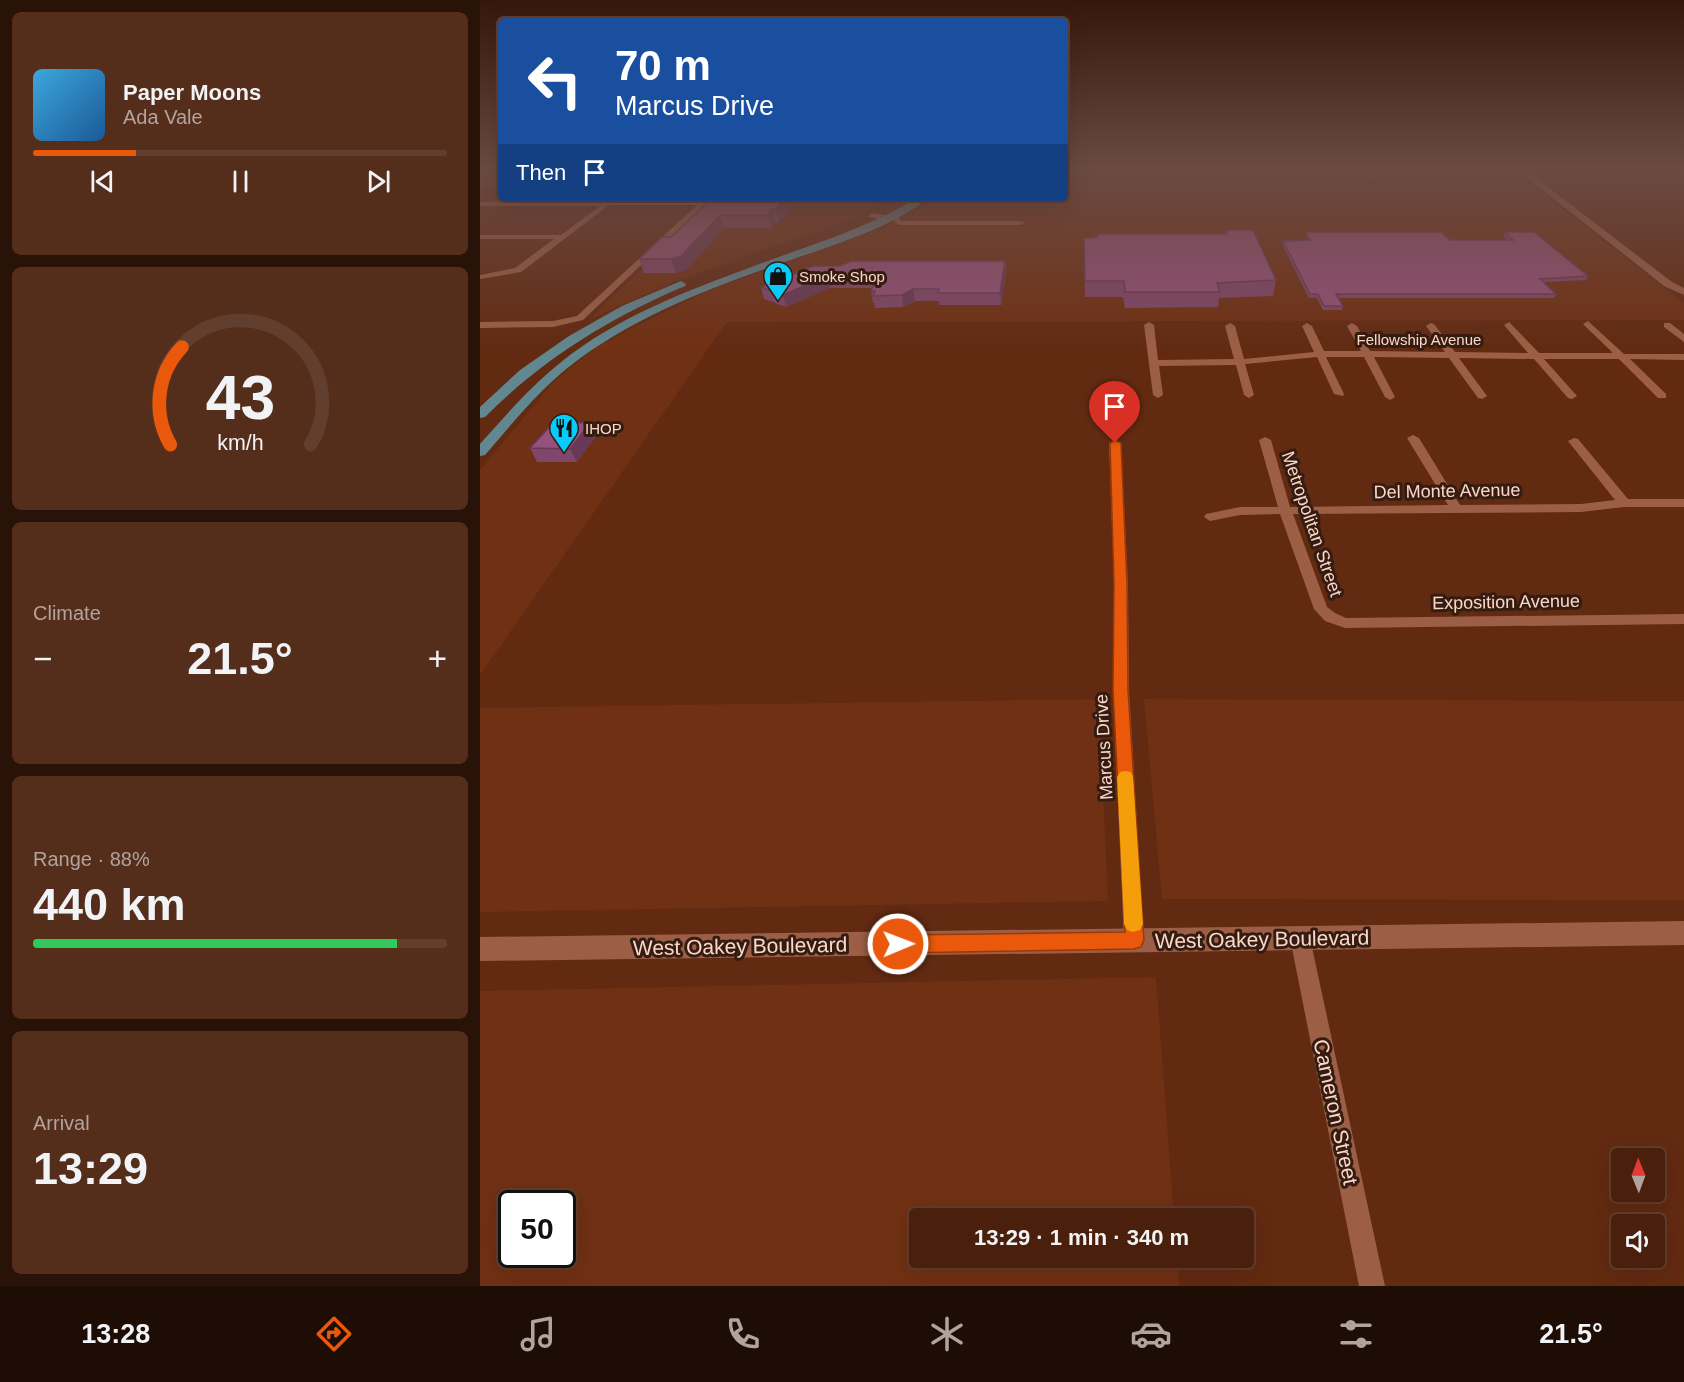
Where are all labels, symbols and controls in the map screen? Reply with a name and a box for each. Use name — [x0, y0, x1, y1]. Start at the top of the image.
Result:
icon: left — [516, 42, 594, 120]
text: 70 m — [615, 42, 711, 89]
text: Paper Moons — [123, 80, 261, 105]
text: Marcus Drive — [615, 91, 774, 121]
text: Ada Vale — [123, 106, 203, 128]
icon: arrive — [578, 156, 611, 189]
text: Then — [516, 160, 566, 185]
icon: previous — [86, 165, 119, 198]
icon: pause — [224, 165, 257, 198]
icon: next — [362, 165, 395, 198]
shop icon: Smoke Shop — [762, 260, 794, 302]
place label: Smoke Shop — [799, 268, 885, 285]
street label: Fellowship Avenue — [1357, 331, 1481, 348]
text: 43 — [205, 363, 275, 432]
pin — [1089, 381, 1140, 443]
icon: arrive — [1098, 390, 1131, 423]
restaurant icon: IHOP — [548, 412, 580, 454]
place label: IHOP — [585, 420, 622, 437]
text: km/h — [217, 432, 263, 456]
street label: Metropolitan Street — [1278, 449, 1346, 599]
street label: Del Monte Avenue — [1373, 480, 1521, 502]
street label: Exposition Avenue — [1432, 591, 1580, 613]
text: Climate — [33, 602, 101, 624]
text: 21.5° — [187, 633, 293, 684]
text: − — [33, 640, 52, 677]
text: + — [428, 640, 447, 677]
street label: Marcus Drive — [1091, 694, 1117, 800]
text: Range · 88% — [33, 848, 150, 870]
text: 440 km — [33, 879, 186, 930]
position arrow — [866, 912, 930, 976]
street label: West Oakey Boulevard — [1155, 926, 1369, 952]
street label: West Oakey Boulevard — [633, 933, 847, 959]
street label: Cameron Street — [1309, 1037, 1363, 1187]
text: Arrival — [33, 1112, 90, 1134]
text: 13:29 — [33, 1143, 148, 1194]
north arrow — [1611, 1148, 1665, 1202]
map controls — [1611, 1148, 1665, 1268]
speed limit sign: 50 — [498, 1190, 576, 1268]
button: sound — [1611, 1214, 1665, 1268]
text: 13:29 · 1 min · 340 m — [974, 1225, 1189, 1250]
icon: directions — [313, 1313, 355, 1355]
icon: music — [517, 1313, 559, 1355]
icon: phone — [722, 1313, 764, 1355]
icon: climate — [926, 1313, 968, 1355]
icon: car — [1130, 1313, 1172, 1355]
icon: filters — [1335, 1313, 1377, 1355]
text: 13:28 — [81, 1319, 150, 1349]
text: 21.5° — [1539, 1319, 1603, 1349]

